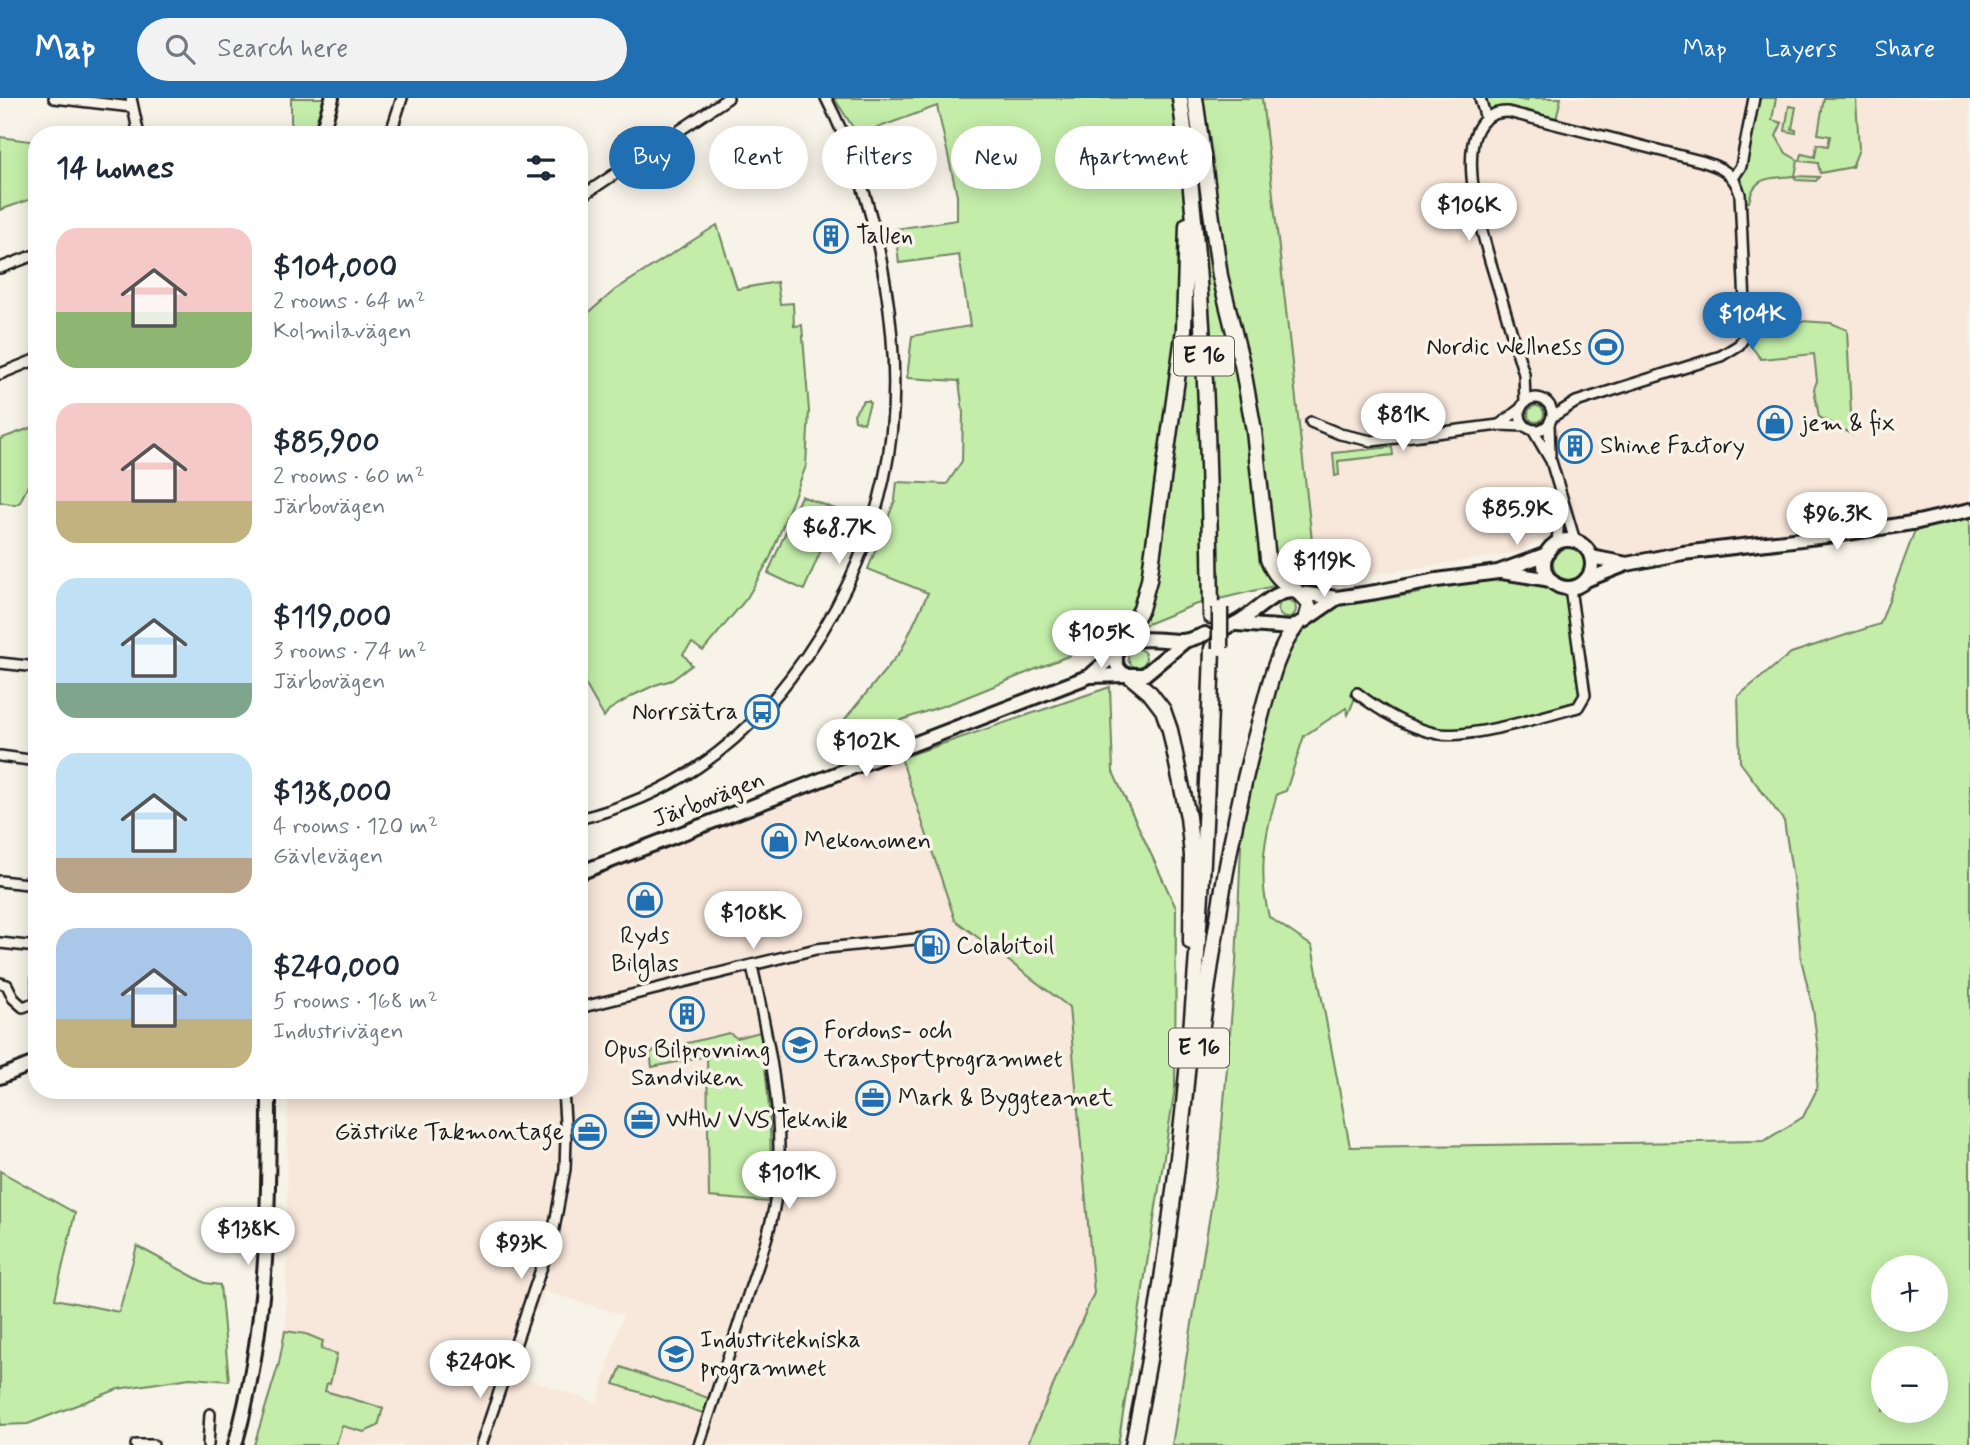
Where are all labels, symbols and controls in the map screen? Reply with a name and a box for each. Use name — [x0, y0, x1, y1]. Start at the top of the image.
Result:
search box — [137, 18, 627, 81]
text: Map — [35, 27, 95, 71]
icon: search — [161, 30, 199, 68]
text: Search here — [217, 32, 348, 66]
text: Map — [1683, 34, 1727, 65]
text: Layers — [1765, 34, 1837, 65]
text: Share — [1875, 34, 1935, 65]
chip: Buy — [609, 126, 695, 189]
chip: Rent — [709, 126, 808, 189]
chip: Filters — [822, 126, 937, 189]
chip: New — [951, 126, 1041, 189]
chip: Apartment — [1055, 126, 1212, 189]
text: 14 homes — [56, 149, 174, 188]
icon: filters — [522, 149, 560, 187]
pin: $106K — [1420, 184, 1518, 243]
text: $106K — [1437, 191, 1501, 221]
building icon: Tallen — [812, 217, 850, 255]
place label: Tallen — [856, 221, 913, 252]
text: $104,000 — [273, 248, 397, 287]
icon: home — [112, 256, 196, 340]
text: 2 rooms · 64 m² — [273, 287, 425, 317]
pin: $104K — [1703, 292, 1801, 352]
text: $104K — [1719, 300, 1785, 330]
text: Kolmilavägen — [273, 317, 412, 347]
sports icon: Nordic Wellness — [1587, 328, 1625, 366]
place label: Nordic Wellness — [1426, 332, 1582, 363]
road number: E 16 — [1174, 336, 1234, 376]
pin: $81K — [1362, 394, 1444, 453]
text: $81K — [1377, 401, 1429, 431]
shop icon: jem & fix — [1756, 404, 1794, 442]
place label: jem & fix — [1799, 408, 1895, 439]
text: $85,900 — [273, 423, 380, 462]
building icon: Shine Factory — [1556, 427, 1594, 465]
icon: home — [112, 431, 196, 515]
place label: Shine Factory — [1600, 431, 1745, 462]
text: 2 rooms · 60 m² — [273, 462, 425, 492]
pin: $85.9K — [1460, 488, 1574, 547]
text: Järbovägen — [273, 492, 386, 522]
pin: $96.3K — [1780, 492, 1894, 552]
text: $85.9K — [1481, 495, 1553, 525]
text: $96.3K — [1803, 500, 1871, 530]
pin: $68.7K — [782, 506, 896, 566]
text: $68.7K — [803, 514, 875, 544]
pin: $119K — [1275, 540, 1373, 599]
text: $119K — [1293, 547, 1355, 577]
text: $119,000 — [273, 598, 391, 637]
icon: home — [112, 606, 196, 690]
pin: $105K — [1052, 610, 1150, 670]
text: $105K — [1068, 618, 1134, 648]
text: 3 rooms · 74 m² — [273, 637, 427, 667]
text: Järbovägen — [273, 667, 386, 697]
bus stop icon: Norrsätra — [743, 693, 781, 731]
place label: Norrsätra — [632, 697, 738, 728]
pin: $102K — [817, 720, 915, 779]
text: $102K — [833, 727, 899, 757]
street label: Järbovägen — [649, 764, 769, 836]
text: $138,000 — [273, 773, 391, 812]
icon: home — [112, 781, 196, 865]
text: 4 rooms · 120 m² — [273, 812, 438, 842]
shop icon: Mekonomen — [760, 822, 798, 860]
place label: Mekonomen — [804, 826, 931, 857]
text: Gävlevägen — [273, 842, 383, 872]
shop icon: Ryds Bilglas — [626, 881, 664, 919]
pin: $108K — [704, 892, 802, 951]
text: $108K — [720, 899, 786, 929]
place label: Ryds Bilglas — [611, 921, 679, 982]
fuel station icon: Colabitoil — [913, 927, 951, 965]
place label: Colabitoil — [956, 931, 1055, 962]
text: $240,000 — [273, 948, 400, 987]
icon: home — [112, 956, 196, 1040]
text: 5 rooms · 168 m² — [273, 987, 438, 1017]
building icon: Opus Bilprovning Sandviken — [668, 995, 706, 1033]
place label: Fordons- och transportprogrammet — [823, 1016, 1063, 1075]
text: Industrivägen — [273, 1017, 404, 1047]
school or university icon: Fordons- och transportprogrammet — [781, 1026, 819, 1064]
road number: E 16 — [1169, 1029, 1229, 1068]
place label: Opus Bilprovning Sandviken — [604, 1035, 770, 1094]
office icon: Mark & Byggteamet — [854, 1079, 892, 1117]
place label: Mark & Byggteamet — [898, 1083, 1113, 1116]
office icon: WHW VVS Teknik — [623, 1101, 661, 1139]
place label: WHW VVS Teknik — [666, 1105, 848, 1136]
office icon: Gästrike Takmontage — [570, 1113, 608, 1151]
place label: Gästrike Takmontage — [334, 1117, 564, 1151]
pin: $101K — [740, 1152, 838, 1211]
text: $101K — [758, 1159, 820, 1189]
pin: $138K — [199, 1208, 297, 1267]
text: $138K — [217, 1215, 279, 1245]
pin: $93K — [480, 1222, 562, 1281]
text: $93K — [496, 1229, 546, 1259]
map controls — [1871, 1255, 1948, 1423]
button: + — [1871, 1255, 1948, 1332]
place label: Industritekniska programmet — [700, 1325, 861, 1384]
school or university icon: Industritekniska programmet — [657, 1335, 695, 1373]
pin: $240K — [431, 1340, 529, 1400]
button: − — [1871, 1346, 1948, 1423]
text: $240K — [446, 1348, 514, 1378]

